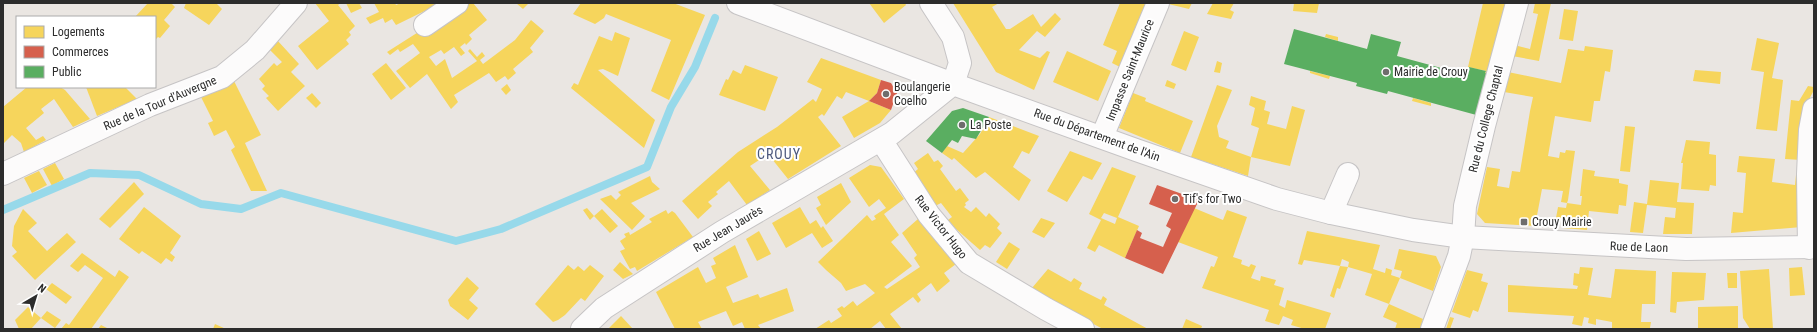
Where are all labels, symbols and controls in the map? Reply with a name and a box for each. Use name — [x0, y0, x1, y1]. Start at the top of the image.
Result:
legend — [16, 16, 156, 88]
street label: Impasse Saint-Maurice — [1103, 17, 1157, 123]
text: Logements — [52, 25, 105, 39]
text: Commerces — [52, 45, 109, 59]
street label: Rue du College Chaptal — [1466, 64, 1506, 174]
text: Public — [52, 65, 82, 79]
place label: Mairie de Crouy — [1394, 65, 1468, 79]
marker: Mairie de Crouy — [1381, 67, 1391, 77]
street label: Rue de la Tour d'Auvergne — [101, 73, 219, 133]
place label: Boulangerie Coelho — [894, 80, 951, 108]
marker: Boulangerie Coelho — [881, 89, 891, 99]
street label: Rue du Département de l'Ain — [1032, 106, 1162, 164]
place label: La Poste — [970, 118, 1012, 132]
marker: La Poste — [957, 120, 967, 130]
district label: CROUY — [757, 146, 801, 162]
street label: Rue Victor Hugo — [912, 192, 970, 262]
place label: Tif's for Two — [1183, 192, 1241, 206]
marker: Tif's for Two — [1170, 194, 1180, 204]
street label: Rue Jean Jaurès — [691, 203, 765, 255]
place label: Crouy Mairie — [1532, 215, 1592, 229]
marker: Crouy Mairie — [1519, 217, 1529, 227]
street label: Rue de Laon — [1610, 239, 1668, 255]
north arrow — [16, 276, 56, 316]
text: N — [35, 281, 49, 296]

